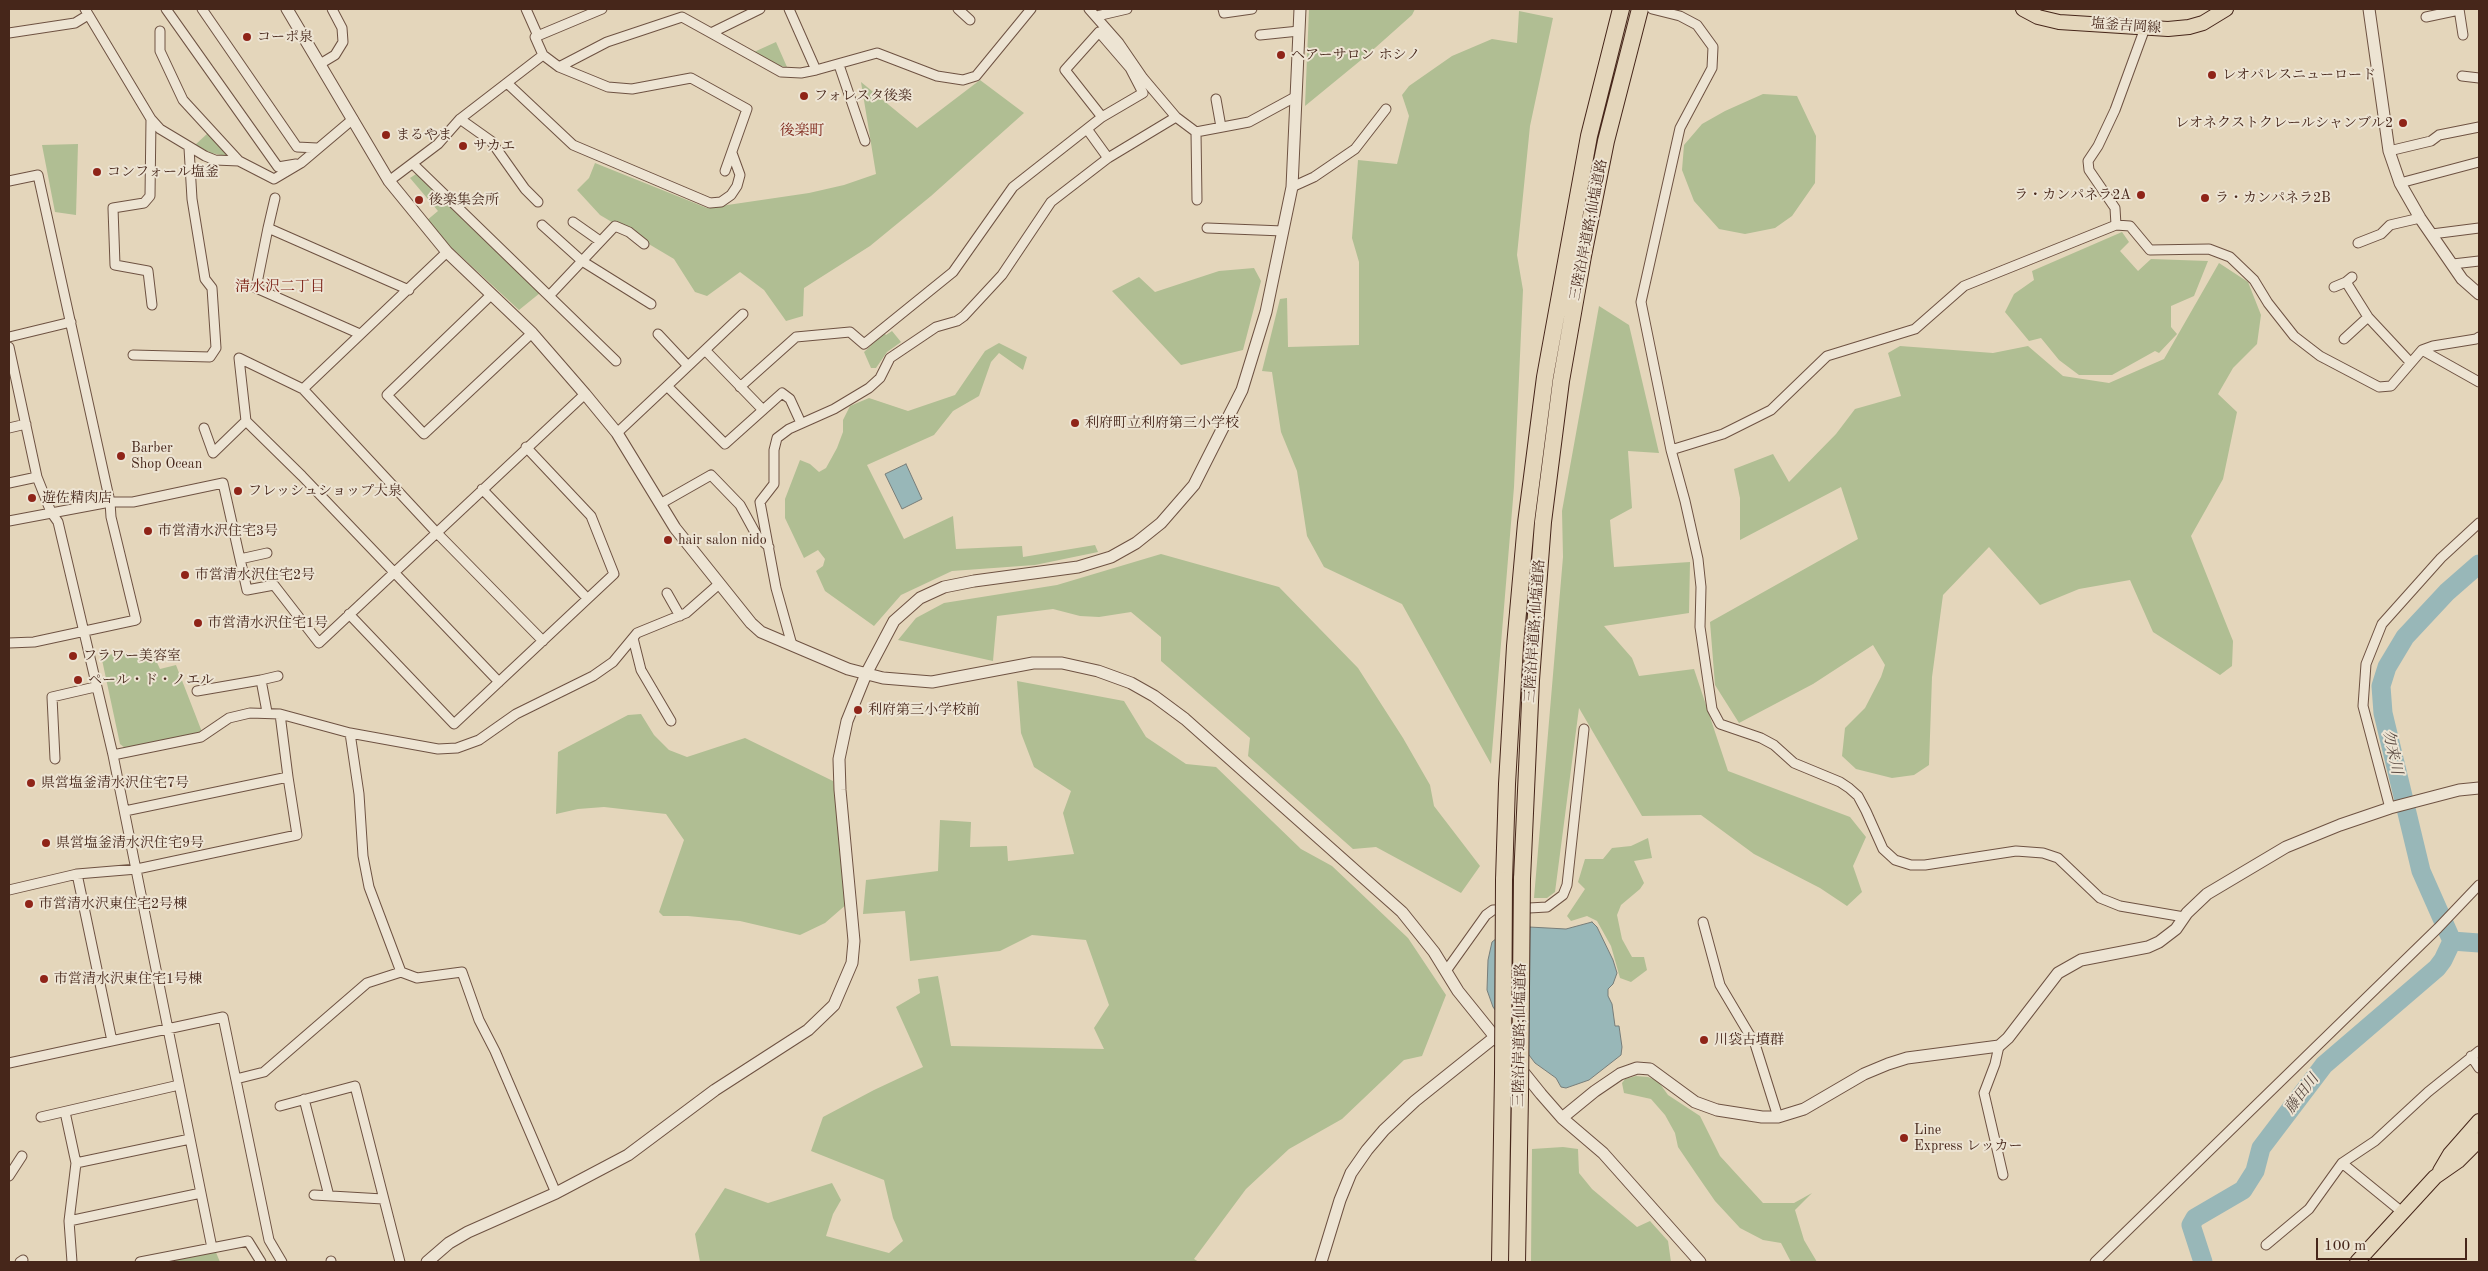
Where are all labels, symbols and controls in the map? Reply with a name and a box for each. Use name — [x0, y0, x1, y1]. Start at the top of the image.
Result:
street label: 塩釜吉岡線 — [2090, 15, 2162, 37]
place label: コーポ泉 — [257, 29, 313, 45]
marker: コーポ泉 — [241, 31, 253, 43]
place label: ヘアーサロン ホシノ — [1291, 47, 1420, 63]
marker: ヘアーサロン ホシノ — [1275, 49, 1287, 61]
place label: レオパレスニューロード — [2222, 67, 2376, 83]
marker: レオパレスニューロード — [2206, 69, 2218, 81]
place label: フォレスタ後楽 — [814, 88, 912, 104]
marker: フォレスタ後楽 — [798, 90, 810, 102]
place label: レオネクストクレールシャンブル2 — [2175, 115, 2393, 131]
marker: レオネクストクレールシャンブル2 — [2397, 117, 2409, 129]
district label: 後楽町 — [780, 122, 824, 140]
place label: まるやま — [396, 127, 452, 143]
marker: まるやま — [380, 129, 392, 141]
place label: サカエ — [473, 138, 515, 154]
marker: サカエ — [457, 140, 469, 152]
street label: 三陸沿岸道路;仙塩道路 — [1567, 158, 1611, 302]
place label: コンフォール塩釜 — [107, 164, 219, 180]
marker: コンフォール塩釜 — [91, 166, 103, 178]
place label: ラ・カンパネラ2A — [2014, 187, 2131, 203]
marker: ラ・カンパネラ2A — [2135, 189, 2147, 201]
place label: ラ・カンパネラ2B — [2215, 190, 2331, 206]
place label: 後楽集会所 — [429, 192, 499, 208]
marker: ラ・カンパネラ2B — [2199, 192, 2211, 204]
marker: 後楽集会所 — [413, 194, 425, 206]
district label: 清水沢二丁目 — [235, 278, 325, 296]
place label: 利府町立利府第三小学校 — [1085, 415, 1239, 431]
marker: 利府町立利府第三小学校 — [1069, 417, 1081, 429]
place label: Barber Shop Ocean — [131, 440, 202, 472]
marker: Barber Shop Ocean — [115, 450, 127, 462]
place label: フレッシュショップ大泉 — [248, 483, 402, 499]
marker: フレッシュショップ大泉 — [232, 485, 244, 497]
place label: 遊佐精肉店 — [42, 490, 112, 506]
marker: 遊佐精肉店 — [26, 492, 38, 504]
place label: 市営清水沢住宅3号 — [158, 523, 278, 539]
marker: 市営清水沢住宅3号 — [142, 525, 154, 537]
place label: hair salon nido — [678, 532, 767, 548]
marker: hair salon nido — [662, 534, 674, 546]
street label: 三陸沿岸道路;仙塩道路 — [1522, 559, 1548, 703]
place label: 市営清水沢住宅2号 — [195, 567, 315, 583]
marker: 市営清水沢住宅2号 — [179, 569, 191, 581]
place label: 市営清水沢住宅1号 — [208, 615, 328, 631]
marker: 市営清水沢住宅1号 — [192, 617, 204, 629]
place label: フラワー美容室 — [83, 648, 181, 664]
marker: フラワー美容室 — [67, 650, 79, 662]
place label: ペール・ド・ノエル — [88, 672, 214, 688]
marker: ペール・ド・ノエル — [72, 674, 84, 686]
place label: 利府第三小学校前 — [868, 702, 980, 718]
marker: 利府第三小学校前 — [852, 704, 864, 716]
water label: 勿来川 — [2379, 728, 2405, 776]
place label: 県営塩釜清水沢住宅7号 — [41, 775, 189, 791]
marker: 県営塩釜清水沢住宅7号 — [25, 777, 37, 789]
place label: 県営塩釜清水沢住宅9号 — [56, 835, 204, 851]
marker: 県営塩釜清水沢住宅9号 — [40, 837, 52, 849]
place label: 市営清水沢東住宅2号棟 — [39, 896, 187, 912]
marker: 市営清水沢東住宅2号棟 — [23, 898, 35, 910]
street label: 三陸沿岸道路;仙塩道路 — [1510, 963, 1530, 1107]
place label: 市営清水沢東住宅1号棟 — [54, 971, 202, 987]
marker: 市営清水沢東住宅1号棟 — [38, 973, 50, 985]
place label: 川袋古墳群 — [1714, 1032, 1784, 1048]
marker: 川袋古墳群 — [1698, 1034, 1710, 1046]
water label: 藤田川 — [2281, 1071, 2323, 1117]
place label: Line Express レッカー — [1914, 1122, 2022, 1154]
marker: Line Express レッカー — [1898, 1132, 1910, 1144]
scale bar — [2318, 1228, 2469, 1260]
text: 100 m — [2324, 1239, 2366, 1254]

